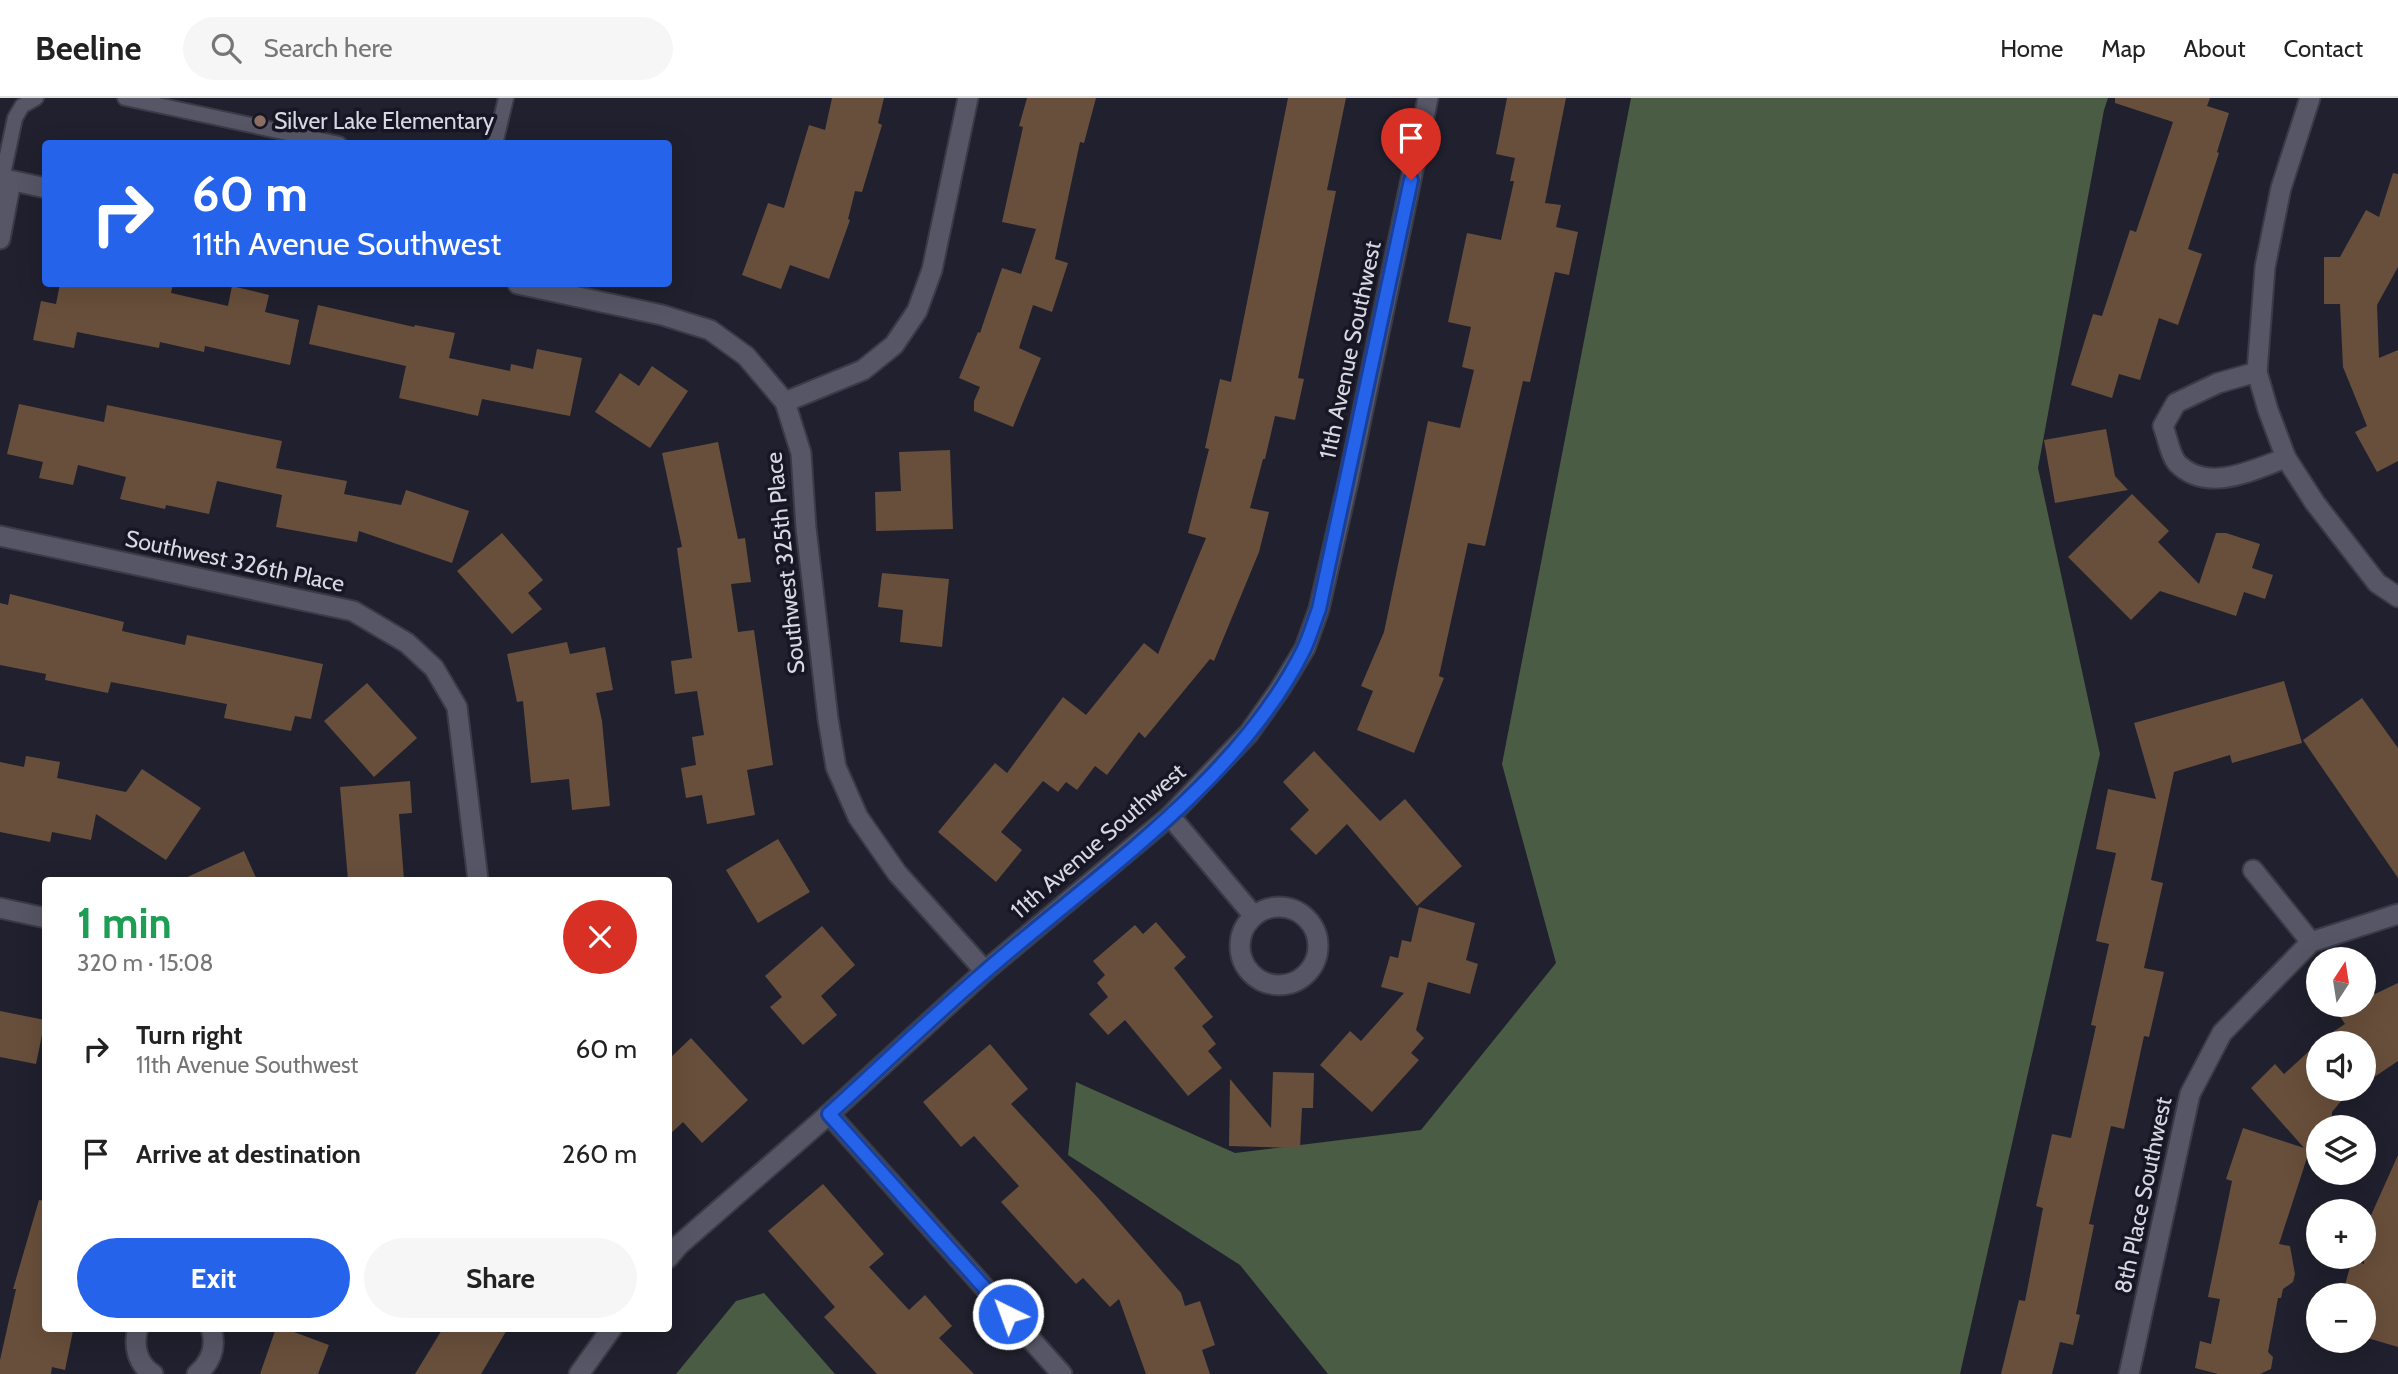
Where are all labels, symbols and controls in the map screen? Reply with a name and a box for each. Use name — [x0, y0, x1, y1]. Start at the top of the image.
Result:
search box — [183, 17, 673, 80]
text: Beeline — [35, 28, 141, 68]
icon: search — [207, 29, 245, 67]
text: Search here — [263, 32, 393, 64]
text: Home — [2000, 34, 2063, 63]
text: Map — [2101, 34, 2146, 63]
text: About — [2184, 34, 2246, 63]
text: Contact — [2284, 34, 2363, 63]
place label: Silver Lake Elementary — [274, 107, 495, 135]
pin — [1381, 108, 1441, 180]
marker: Silver Lake Elementary — [252, 113, 268, 129]
icon: arrive — [1392, 119, 1430, 157]
text: 60 m — [192, 164, 308, 223]
icon: right — [77, 168, 168, 259]
text: 11th Avenue Southwest — [192, 224, 501, 263]
street label: 11th Avenue Southwest — [1313, 238, 1387, 462]
street label: Southwest 325th Place — [759, 451, 811, 675]
street label: Southwest 326th Place — [123, 524, 347, 598]
street label: 11th Avenue Southwest — [1005, 757, 1191, 924]
text: 1 min — [77, 897, 172, 949]
button: close — [563, 900, 637, 974]
north arrow — [2306, 947, 2376, 1017]
map controls — [2306, 947, 2376, 1353]
text: 320 m · 15:08 — [77, 949, 213, 977]
text: Turn right — [136, 1019, 242, 1051]
icon: right — [77, 1030, 115, 1068]
button: sound — [2306, 1031, 2376, 1101]
text: 60 m — [575, 1033, 637, 1065]
text: 11th Avenue Southwest — [136, 1051, 358, 1079]
street label: 8th Place Southwest — [2109, 1094, 2178, 1296]
button: layers — [2306, 1115, 2376, 1185]
icon: arrive — [77, 1135, 115, 1173]
text: Arrive at destination — [136, 1138, 361, 1170]
text: 260 m — [562, 1138, 637, 1170]
button: + — [2306, 1199, 2376, 1269]
button: Exit — [77, 1238, 350, 1318]
button: Share — [364, 1238, 637, 1318]
position arrow — [971, 1277, 1045, 1351]
button: − — [2306, 1283, 2376, 1353]

